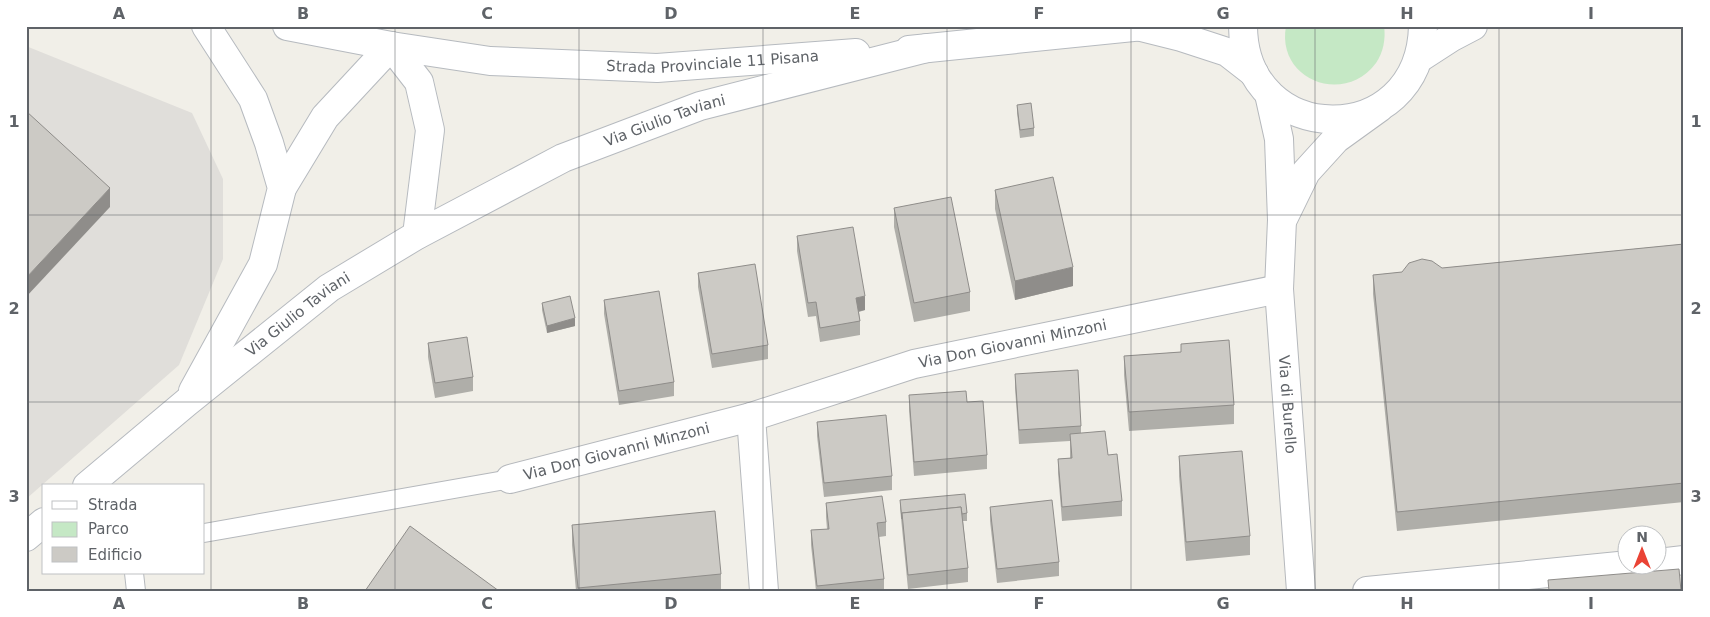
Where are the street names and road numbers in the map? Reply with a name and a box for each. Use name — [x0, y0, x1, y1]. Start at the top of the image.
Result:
street label: Strada Provinciale 11 Pisana — [606, 47, 820, 77]
street label: Via Giulio Taviani — [602, 91, 727, 151]
street label: Via Giulio Taviani — [242, 268, 353, 360]
street label: Via Don Giovanni Minzoni — [917, 316, 1108, 372]
street label: Via di Burello — [1275, 354, 1300, 454]
street label: Via Don Giovanni Minzoni — [522, 419, 712, 484]

